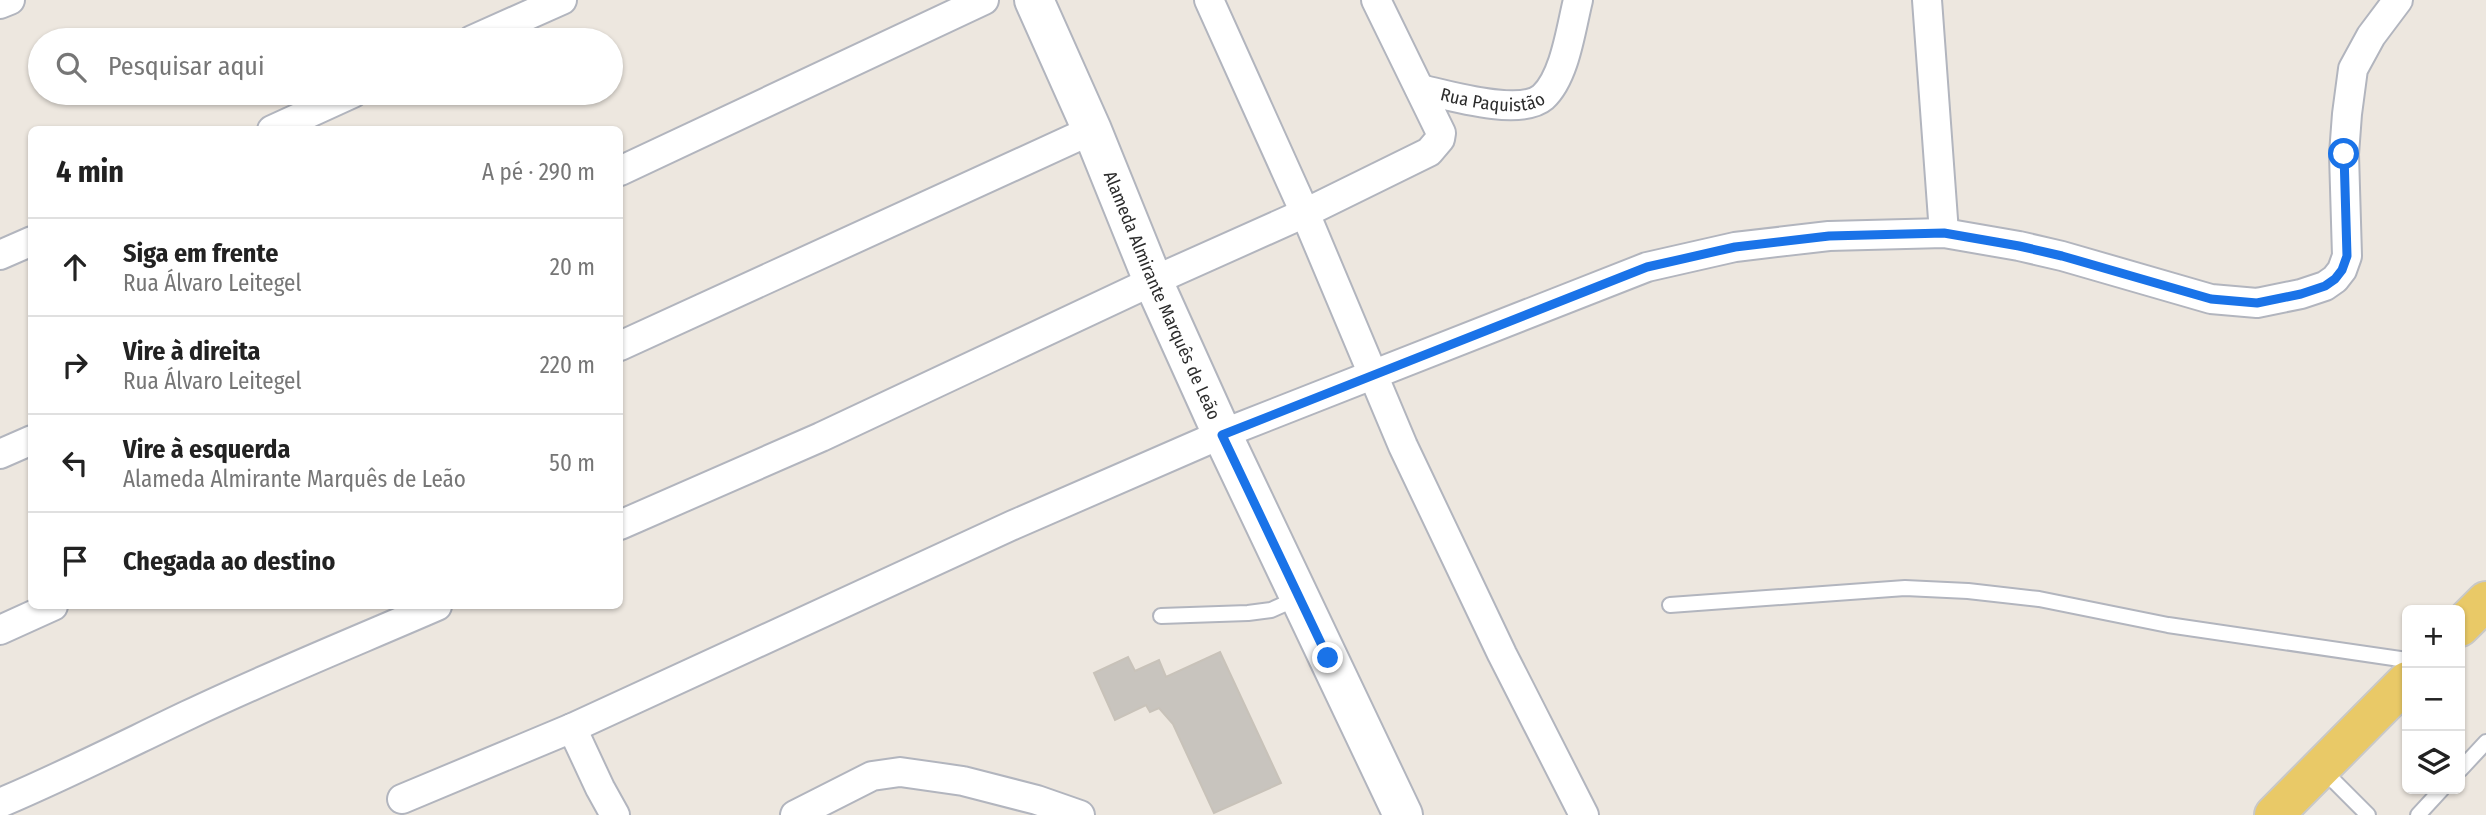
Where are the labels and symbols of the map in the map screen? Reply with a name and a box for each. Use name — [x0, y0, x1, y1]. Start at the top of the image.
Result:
street label: Rua Paquistão — [1438, 83, 1549, 116]
route start — [2328, 138, 2359, 169]
street label: Alameda Almirante Marquês de Leão — [1099, 168, 1225, 423]
route end — [1312, 642, 1343, 673]

